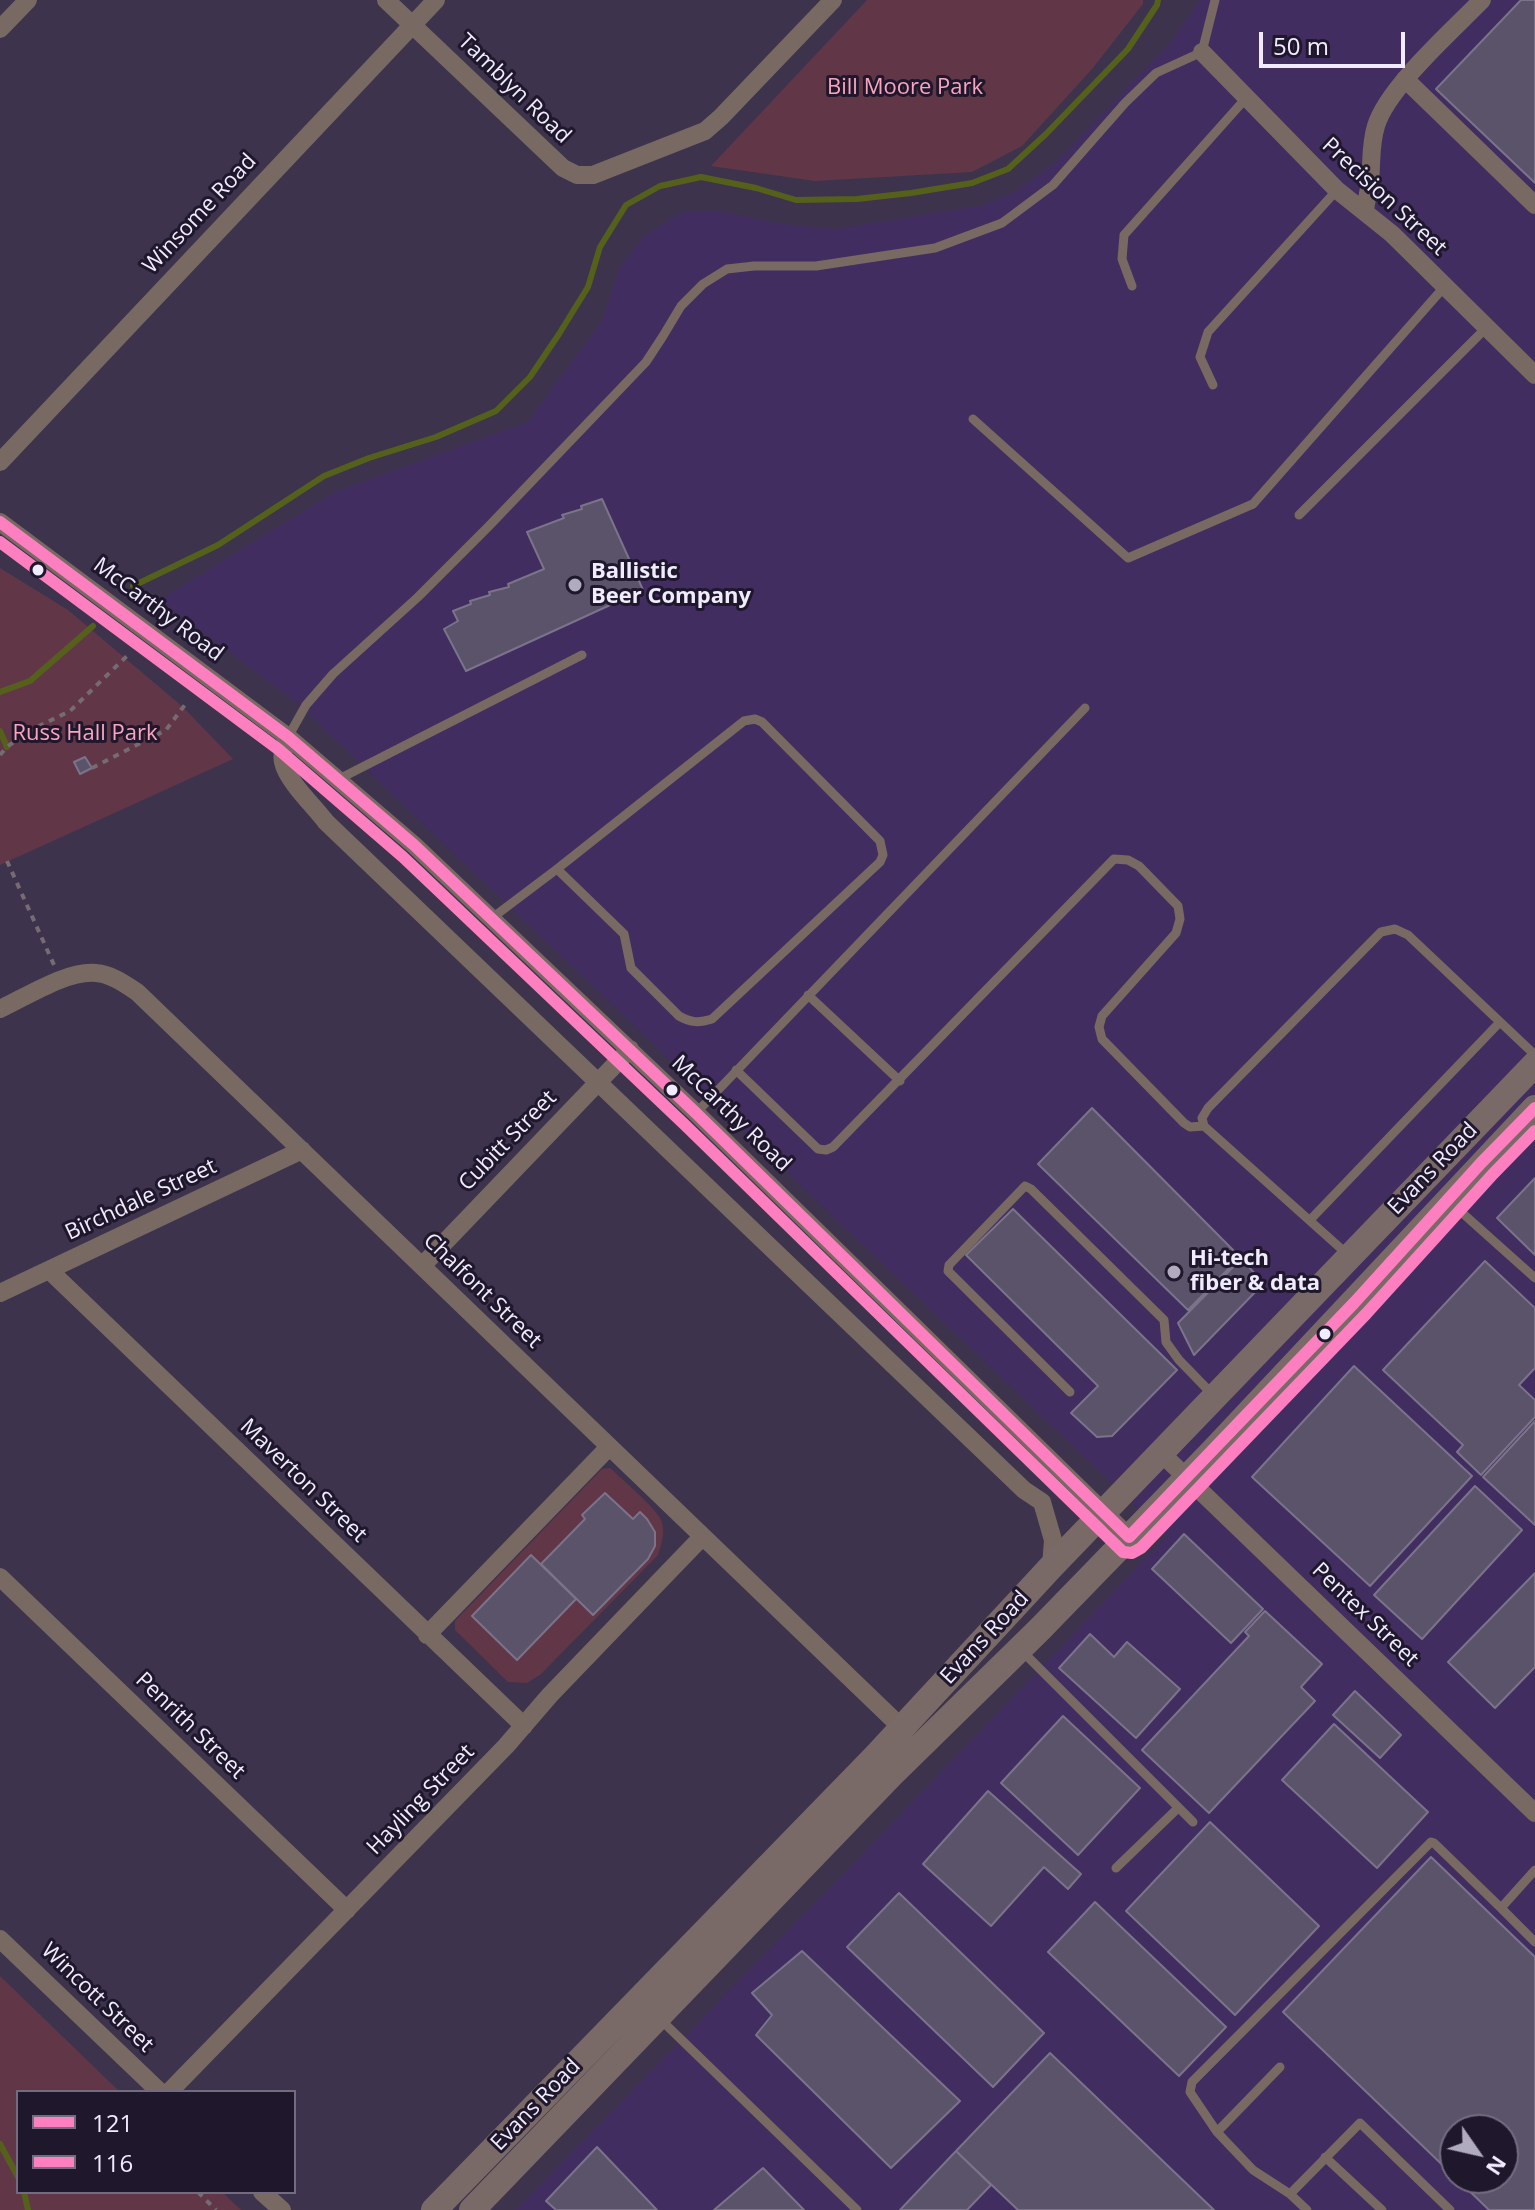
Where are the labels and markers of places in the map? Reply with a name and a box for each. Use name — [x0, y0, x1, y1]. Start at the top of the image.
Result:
place label: Ballistic Beer Company — [591, 559, 751, 610]
unlabelled marker — [30, 562, 46, 578]
marker: Ballistic Beer Company — [566, 576, 584, 594]
unlabelled marker — [664, 1082, 680, 1098]
place label: Hi-tech fiber & data — [1190, 1246, 1320, 1298]
marker: Hi-tech fiber & data — [1165, 1263, 1183, 1281]
unlabelled marker — [1317, 1326, 1333, 1342]

